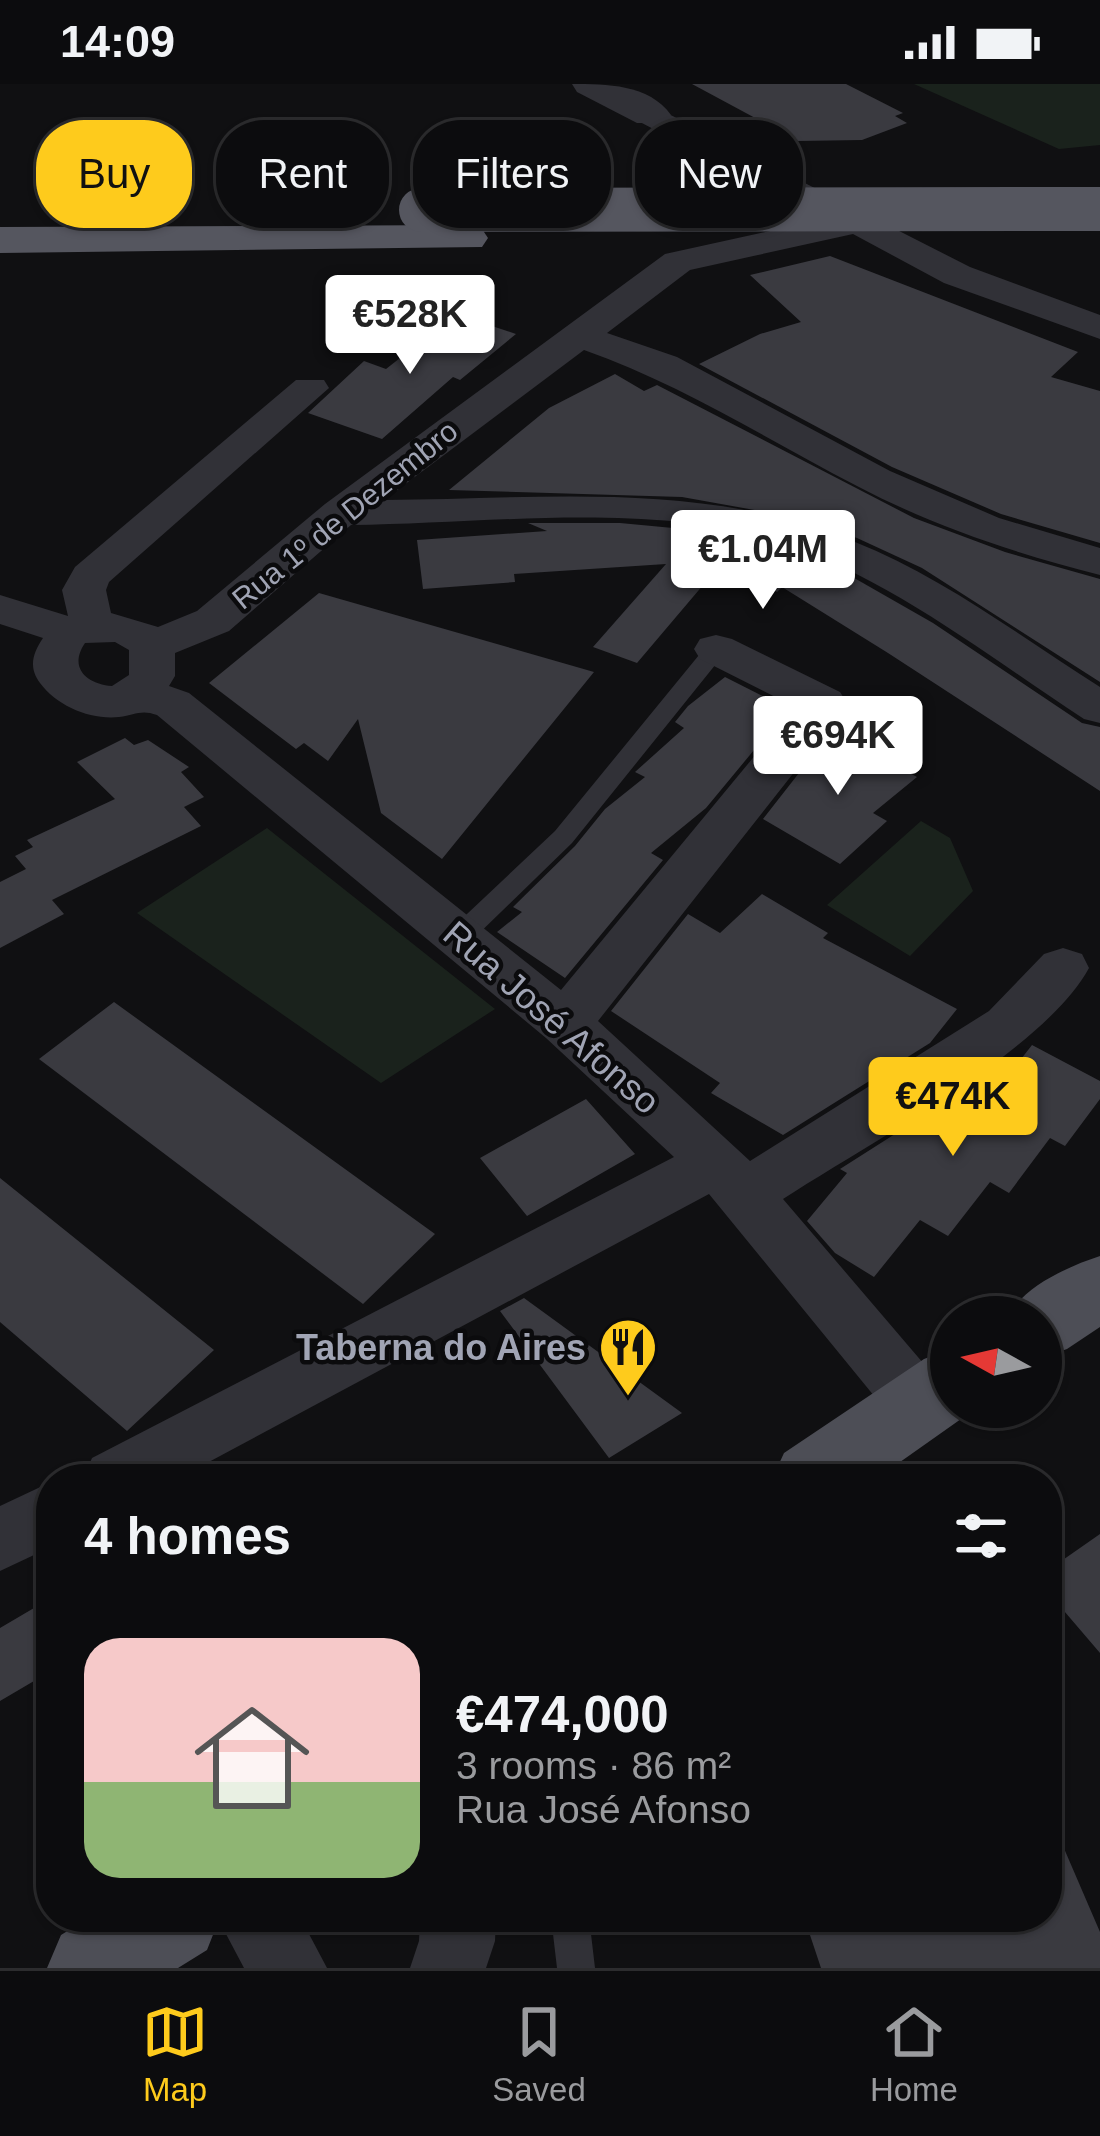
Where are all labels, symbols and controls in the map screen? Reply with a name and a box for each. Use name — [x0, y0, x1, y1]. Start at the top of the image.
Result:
text: 14:09 — [60, 16, 175, 67]
chip: Buy — [36, 120, 192, 228]
chip: Rent — [216, 120, 389, 228]
chip: Filters — [413, 120, 611, 228]
chip: New — [635, 120, 803, 228]
pin: €528K — [326, 275, 494, 377]
text: €528K — [353, 292, 467, 335]
street label: Rua 1º de Dezembro — [226, 414, 464, 615]
pin: €1.04M — [665, 510, 861, 612]
text: €1.04M — [698, 527, 828, 570]
pin: €694K — [754, 696, 922, 798]
text: €694K — [781, 713, 895, 756]
street label: Rua José Afonso — [436, 913, 668, 1122]
pin: €474K — [869, 1057, 1037, 1159]
text: €474K — [896, 1074, 1010, 1117]
north arrow — [930, 1296, 1062, 1428]
map controls — [930, 1296, 1062, 1428]
restaurant icon: Taberna do Aires — [597, 1316, 659, 1398]
place label: Taberna do Aires — [296, 1327, 586, 1368]
icon: filters — [948, 1503, 1014, 1569]
text: 4 homes — [84, 1508, 291, 1565]
icon: home — [180, 1686, 324, 1830]
text: €474,000 — [456, 1686, 669, 1743]
text: 3 rooms · 86 m² — [456, 1744, 731, 1787]
text: Rua José Afonso — [456, 1788, 751, 1831]
tab: Map — [142, 1999, 208, 2109]
tab: Saved — [492, 1999, 586, 2109]
tab: Home — [870, 1999, 958, 2109]

